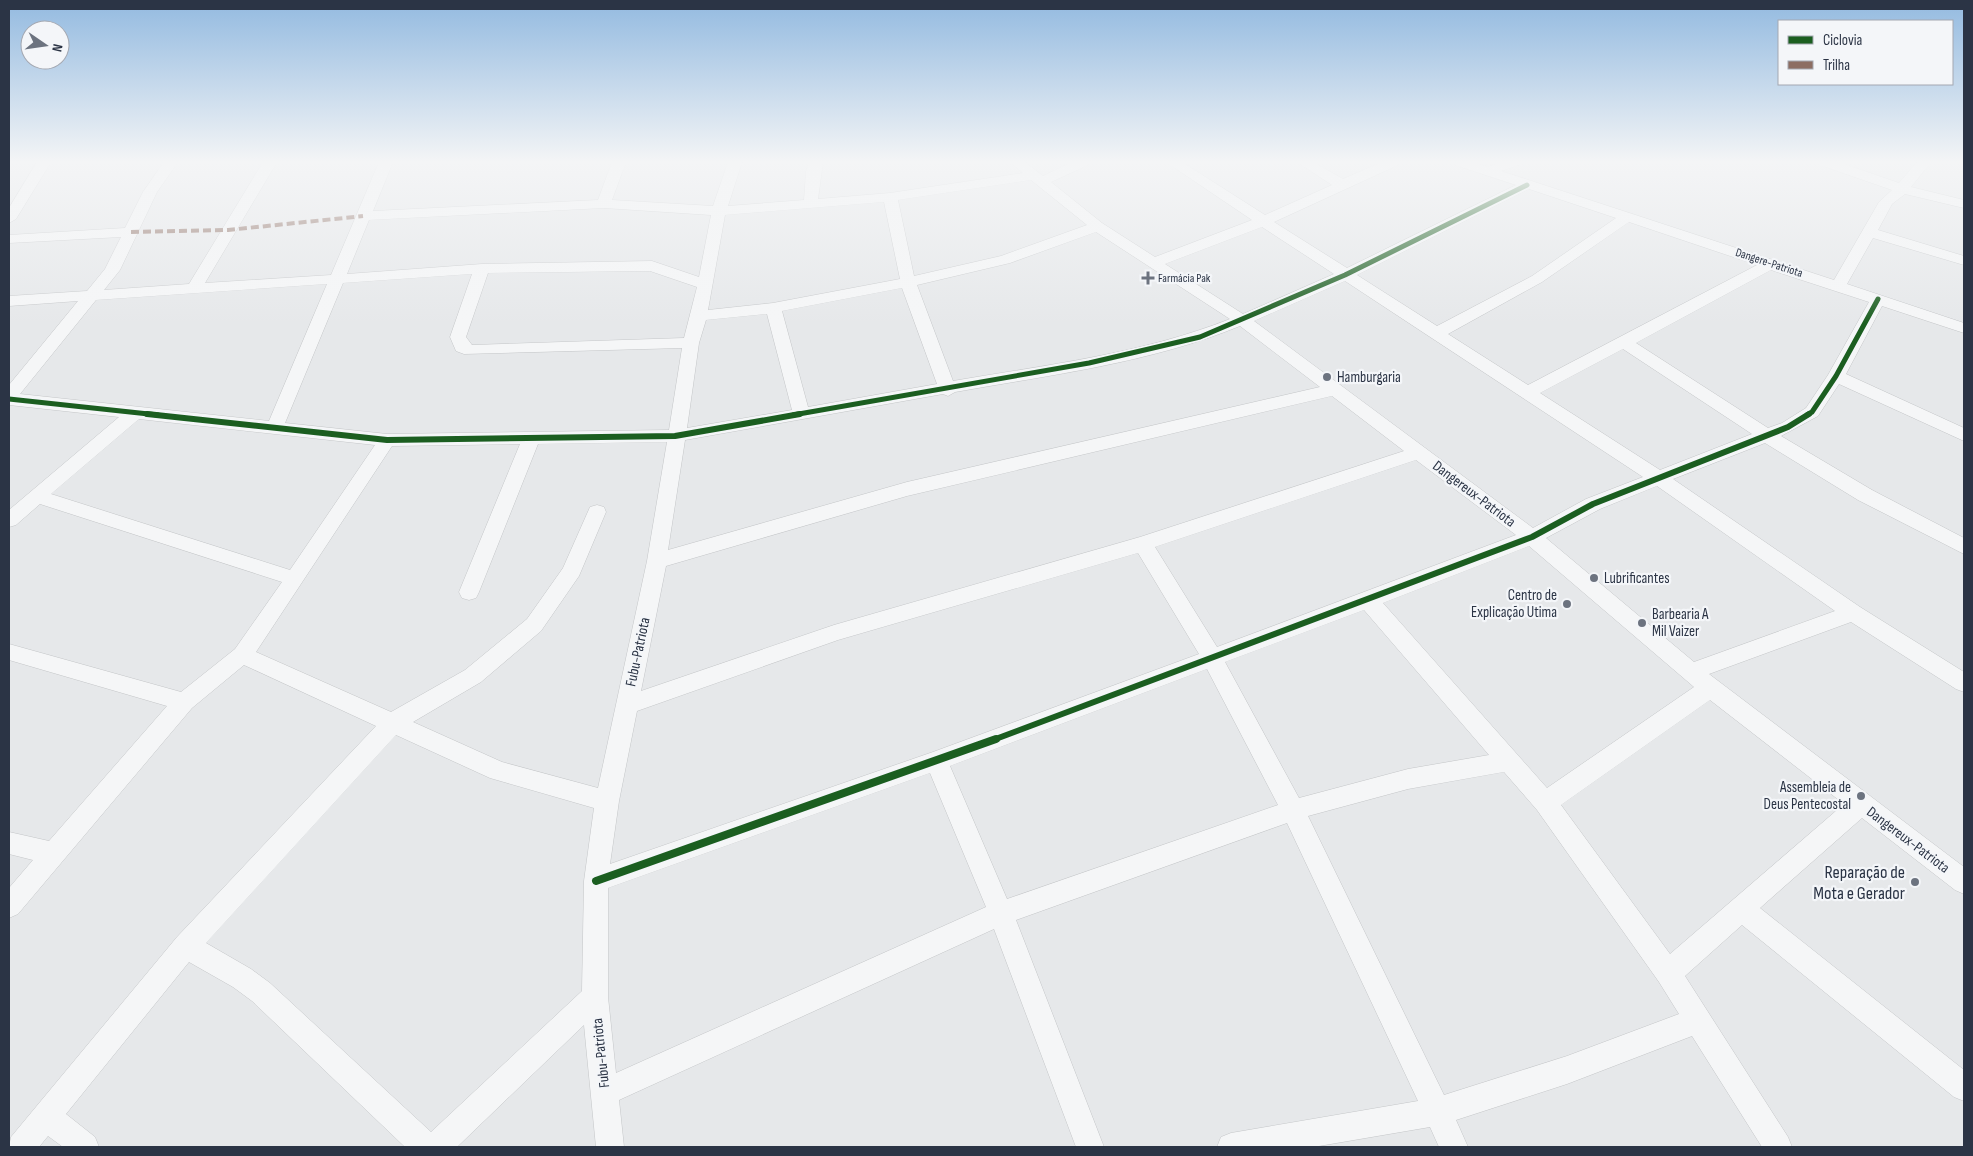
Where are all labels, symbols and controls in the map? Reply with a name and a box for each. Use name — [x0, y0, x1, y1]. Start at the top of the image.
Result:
north arrow — [20, 20, 70, 70]
legend — [1778, 20, 1953, 85]
text: Ciclovia — [1823, 31, 1863, 50]
text: N — [48, 42, 66, 53]
text: Trilha — [1823, 56, 1850, 75]
street label: Dangere-Patriota — [1734, 245, 1805, 281]
place label: Farmácia Pak — [1158, 271, 1211, 286]
marker: Farmácia Pak — [1142, 272, 1154, 284]
place label: Hamburgaria — [1337, 368, 1401, 387]
marker: Hamburgaria — [1321, 371, 1333, 383]
street label: Dangereux-Patriota — [1429, 457, 1519, 532]
place label: Lubrificantes — [1604, 569, 1670, 588]
marker: Lubrificantes — [1588, 572, 1600, 584]
place label: Centro de Explicação Utima — [1471, 586, 1557, 622]
marker: Centro de Explicação Utima — [1561, 598, 1573, 610]
place label: Barbearia A Mil Vaizer — [1652, 605, 1709, 641]
street label: Fubu-Patriota — [621, 616, 655, 688]
marker: Barbearia A Mil Vaizer — [1636, 617, 1648, 629]
place label: Assembleia de Deus Pentecostal — [1764, 778, 1851, 814]
marker: Assembleia de Deus Pentecostal — [1855, 790, 1867, 802]
street label: Dangereux-Patriota — [1863, 803, 1953, 878]
place label: Reparação de Mota e Gerador — [1813, 862, 1905, 904]
marker: Reparação de Mota e Gerador — [1909, 876, 1921, 888]
street label: Fubu-Patriota — [588, 1017, 614, 1089]

